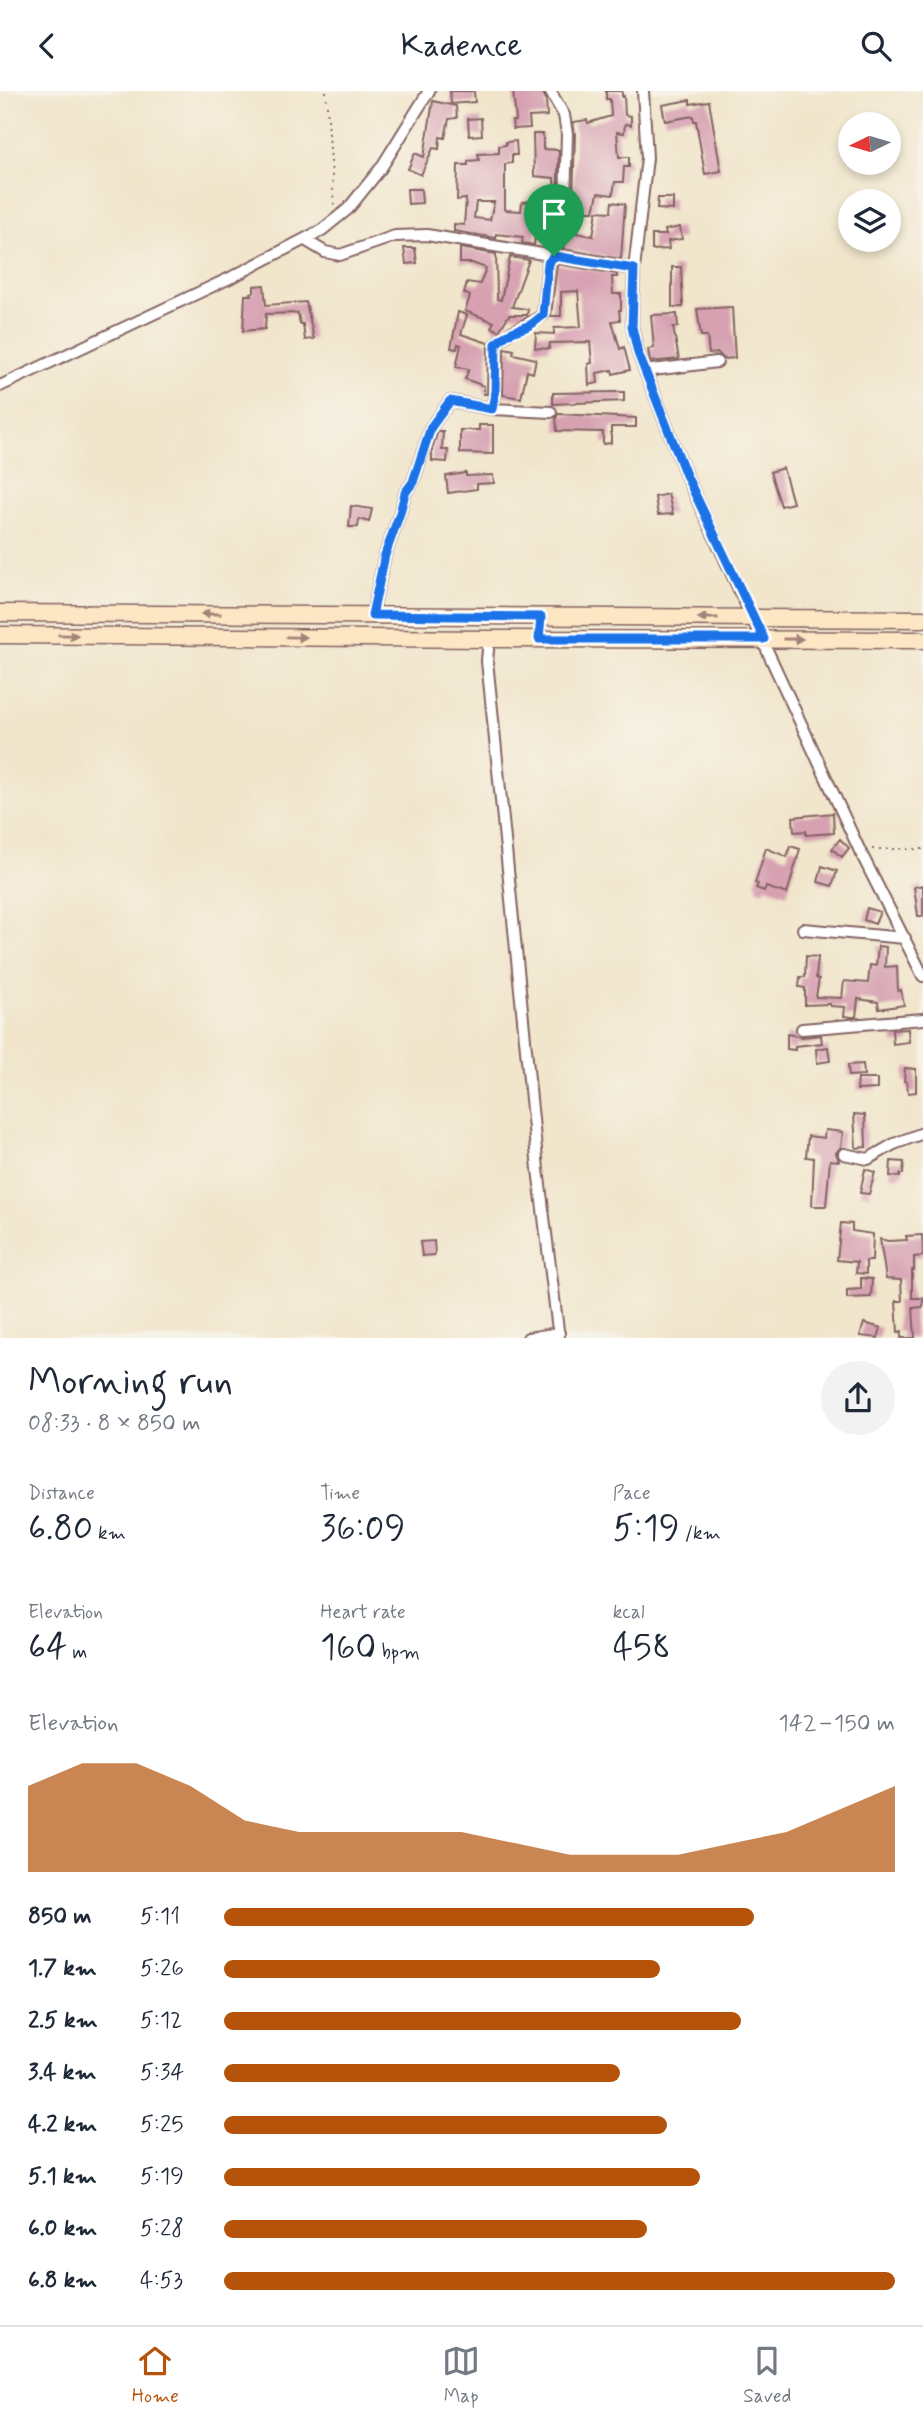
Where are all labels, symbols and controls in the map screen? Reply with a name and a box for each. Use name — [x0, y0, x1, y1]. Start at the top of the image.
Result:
text: Kadence — [401, 25, 522, 67]
icon: back — [28, 27, 66, 65]
icon: search — [857, 27, 895, 65]
north arrow — [838, 112, 901, 175]
map controls — [838, 112, 901, 252]
pin — [524, 184, 584, 256]
button: layers — [838, 189, 901, 252]
icon: arrive — [535, 195, 573, 233]
one-way arrow — [200, 608, 222, 620]
one-way arrow — [697, 612, 719, 624]
one-way arrow — [57, 629, 79, 640]
one-way arrow — [285, 631, 307, 643]
one-way arrow — [782, 633, 804, 645]
text: Morning run — [28, 1358, 233, 1407]
button: share — [821, 1361, 895, 1435]
text: 08:33 · 8 × 850 m — [28, 1409, 200, 1439]
text: Distance — [28, 1481, 95, 1506]
text: Time — [320, 1481, 360, 1506]
text: Pace — [613, 1481, 650, 1506]
text: 6.80 — [28, 1506, 93, 1552]
text: 36:09 — [320, 1506, 405, 1552]
text: 5:19 — [613, 1506, 680, 1552]
text: km — [93, 1521, 126, 1546]
text: /km — [680, 1521, 721, 1546]
text: Elevation — [28, 1600, 103, 1625]
text: Heart rate — [320, 1600, 406, 1625]
text: kcal — [613, 1600, 645, 1625]
text: 64 — [28, 1625, 67, 1671]
text: 160 — [320, 1625, 376, 1671]
text: 458 — [613, 1625, 671, 1671]
text: m — [67, 1640, 87, 1665]
text: bpm — [376, 1640, 420, 1665]
text: Elevation — [28, 1709, 119, 1739]
text: 142–150 m — [778, 1709, 895, 1739]
text: 850 m — [28, 1902, 92, 1932]
text: 5:11 — [140, 1902, 180, 1932]
text: 1.7 km — [28, 1954, 97, 1984]
text: 5:26 — [140, 1954, 184, 1984]
text: 2.5 km — [28, 2006, 98, 2036]
text: 5:12 — [140, 2006, 182, 2036]
text: 3.4 km — [28, 2058, 96, 2088]
text: 5:34 — [140, 2058, 184, 2088]
text: 4.2 km — [28, 2110, 97, 2140]
text: 5:25 — [140, 2110, 183, 2140]
text: 5.1 km — [28, 2162, 97, 2192]
text: 5:19 — [140, 2162, 184, 2192]
text: 6.0 km — [28, 2214, 97, 2244]
text: 5:28 — [140, 2214, 184, 2244]
text: 6.8 km — [28, 2266, 97, 2296]
text: 4:53 — [140, 2266, 183, 2296]
tab: Home — [132, 2342, 179, 2409]
tab: Map — [442, 2342, 480, 2409]
tab: Saved — [743, 2342, 791, 2409]

